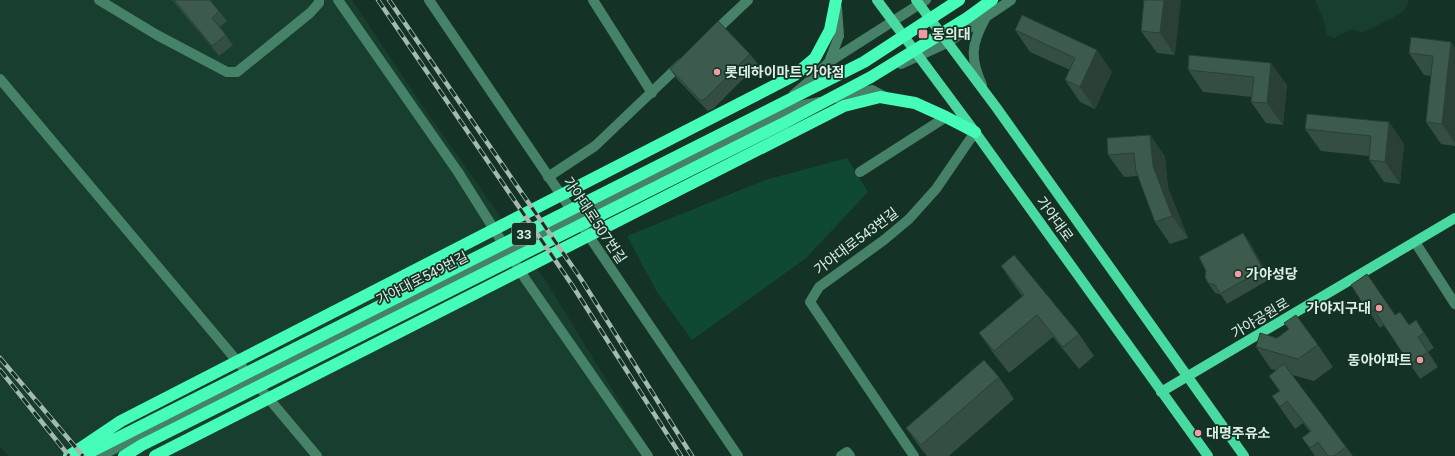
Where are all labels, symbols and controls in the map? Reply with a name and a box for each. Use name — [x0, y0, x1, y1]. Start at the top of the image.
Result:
place label: 동의대 — [932, 26, 971, 42]
marker: 동의대 — [917, 28, 929, 40]
place label: 롯데하이마트 가야점 — [725, 64, 844, 80]
marker: 롯데하이마트 가야점 — [712, 67, 722, 77]
street label: 가야대로507번길 — [560, 174, 630, 266]
street label: 가야대로 — [1033, 193, 1077, 245]
street label: 가야대로543번길 — [811, 204, 901, 278]
road number: 33 — [512, 223, 536, 245]
street label: 가야대로549번길 — [373, 248, 471, 308]
place label: 가야성당 — [1246, 266, 1298, 282]
marker: 가야성당 — [1233, 269, 1243, 279]
street label: 가야공원로 — [1228, 294, 1292, 341]
place label: 가야지구대 — [1307, 300, 1371, 316]
marker: 가야지구대 — [1374, 303, 1384, 313]
place label: 동아아파트 — [1348, 352, 1412, 368]
marker: 동아아파트 — [1415, 355, 1425, 365]
place label: 대명주유소 — [1206, 425, 1271, 441]
marker: 대명주유소 — [1193, 428, 1203, 438]

